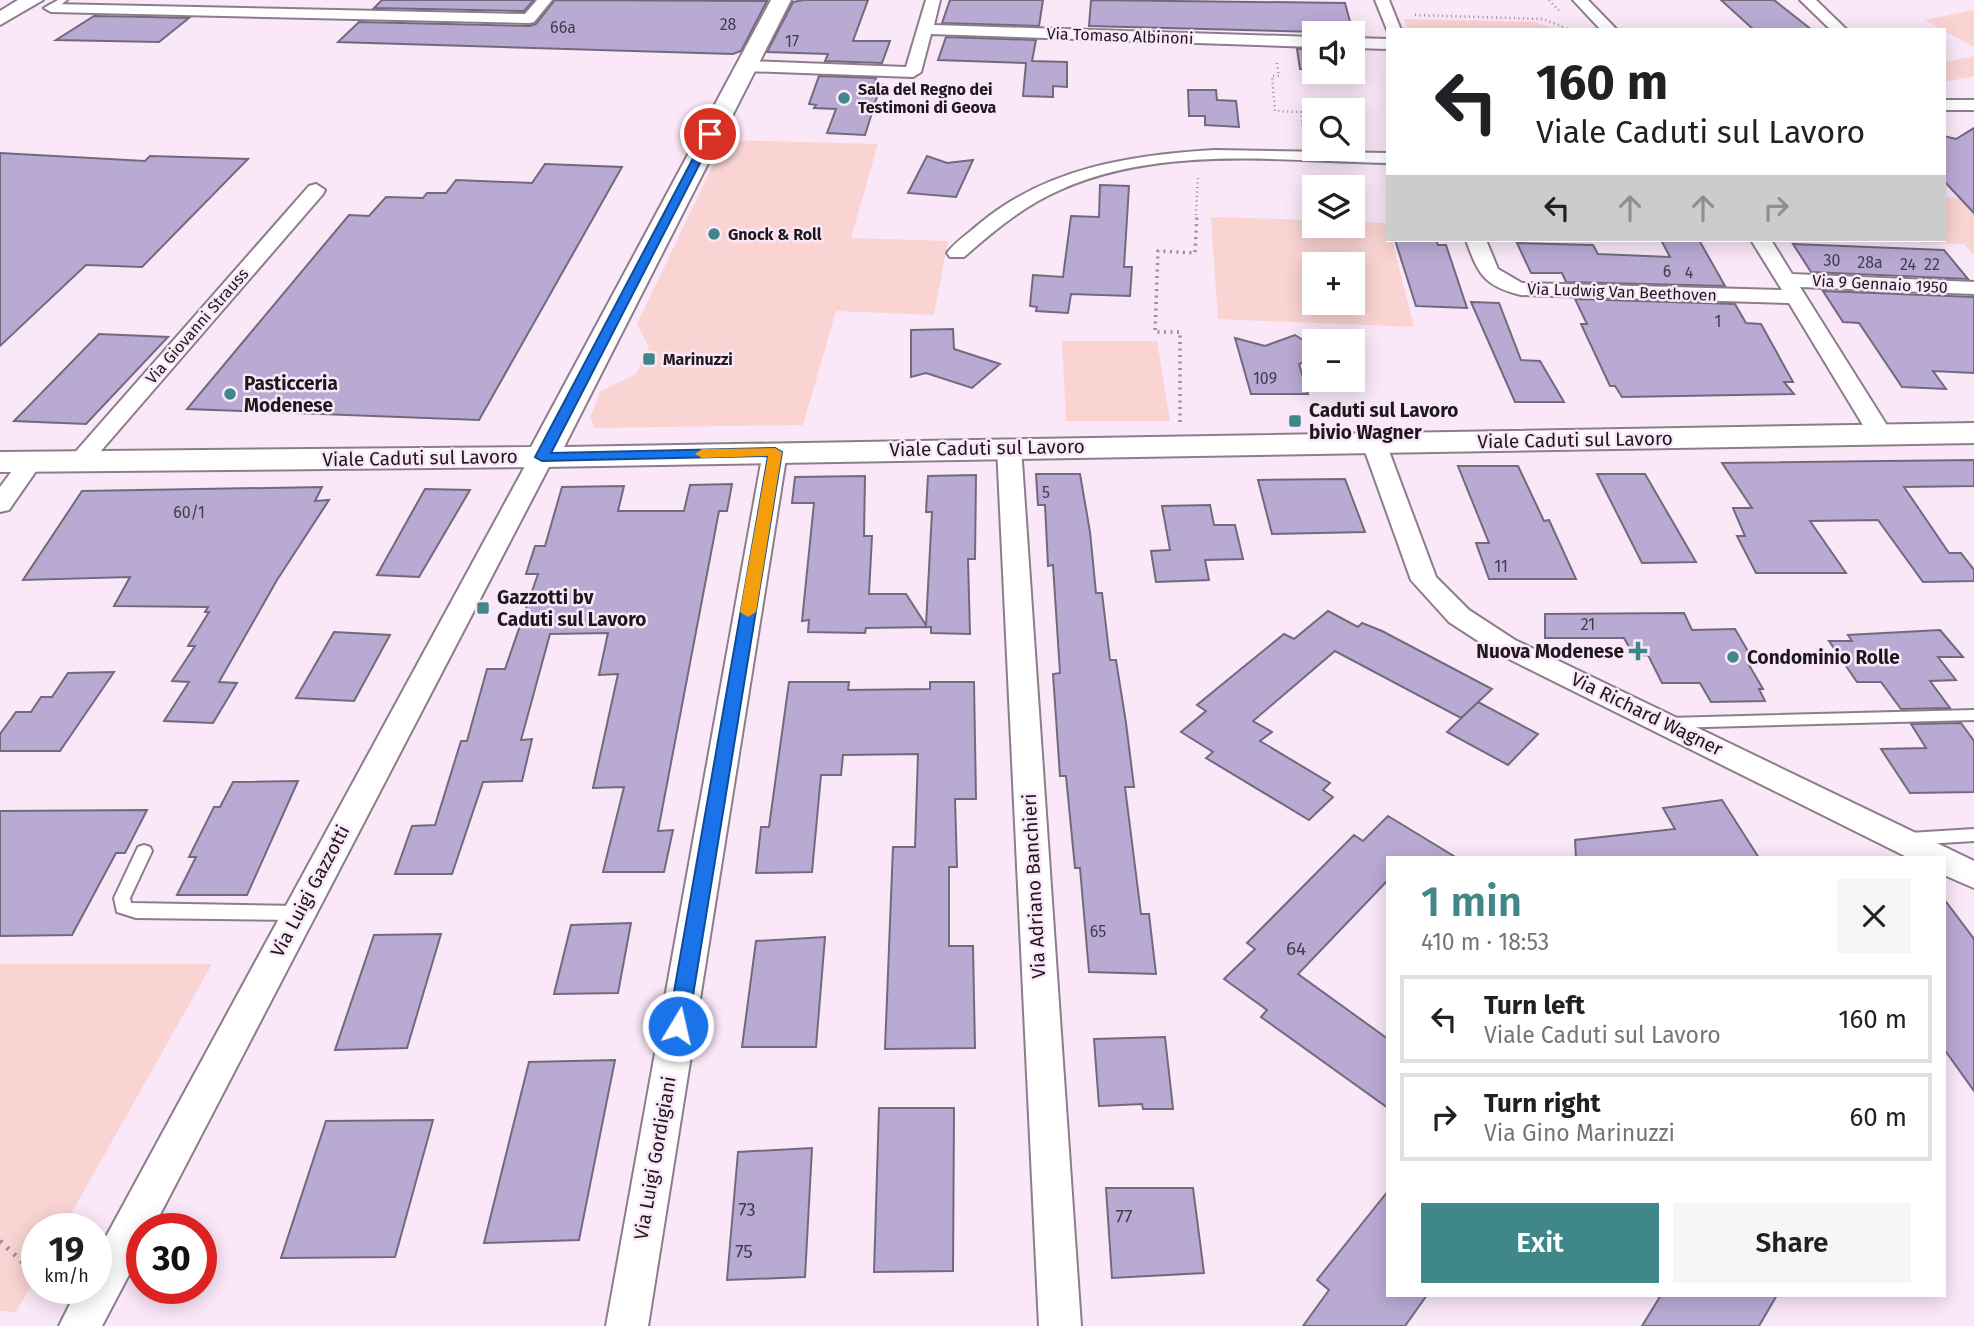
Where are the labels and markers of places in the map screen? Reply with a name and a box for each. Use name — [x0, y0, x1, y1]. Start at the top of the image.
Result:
place label: Sala del Regno dei Testimoni di Geova — [858, 80, 997, 117]
marker: Sala del Regno dei Testimoni di Geova — [836, 90, 852, 106]
pin — [680, 104, 740, 164]
place label: Gnock & Roll — [728, 225, 822, 244]
marker: Gnock & Roll — [706, 226, 722, 242]
place label: Marinuzzi — [663, 350, 733, 369]
marker: Marinuzzi — [641, 351, 657, 367]
place label: Pasticceria Modenese — [244, 372, 338, 417]
marker: Pasticceria Modenese — [222, 386, 238, 402]
place label: Caduti sul Lavoro bivio Wagner — [1309, 399, 1458, 444]
marker: Caduti sul Lavoro bivio Wagner — [1287, 413, 1303, 429]
place label: Gazzotti bv Caduti sul Lavoro — [497, 586, 646, 631]
marker: Gazzotti bv Caduti sul Lavoro — [475, 600, 491, 616]
place label: Nuova Modenese — [1476, 640, 1624, 663]
marker: Nuova Modenese — [1630, 643, 1646, 659]
place label: Condominio Rolle — [1747, 646, 1900, 669]
marker: Condominio Rolle — [1725, 649, 1741, 665]

